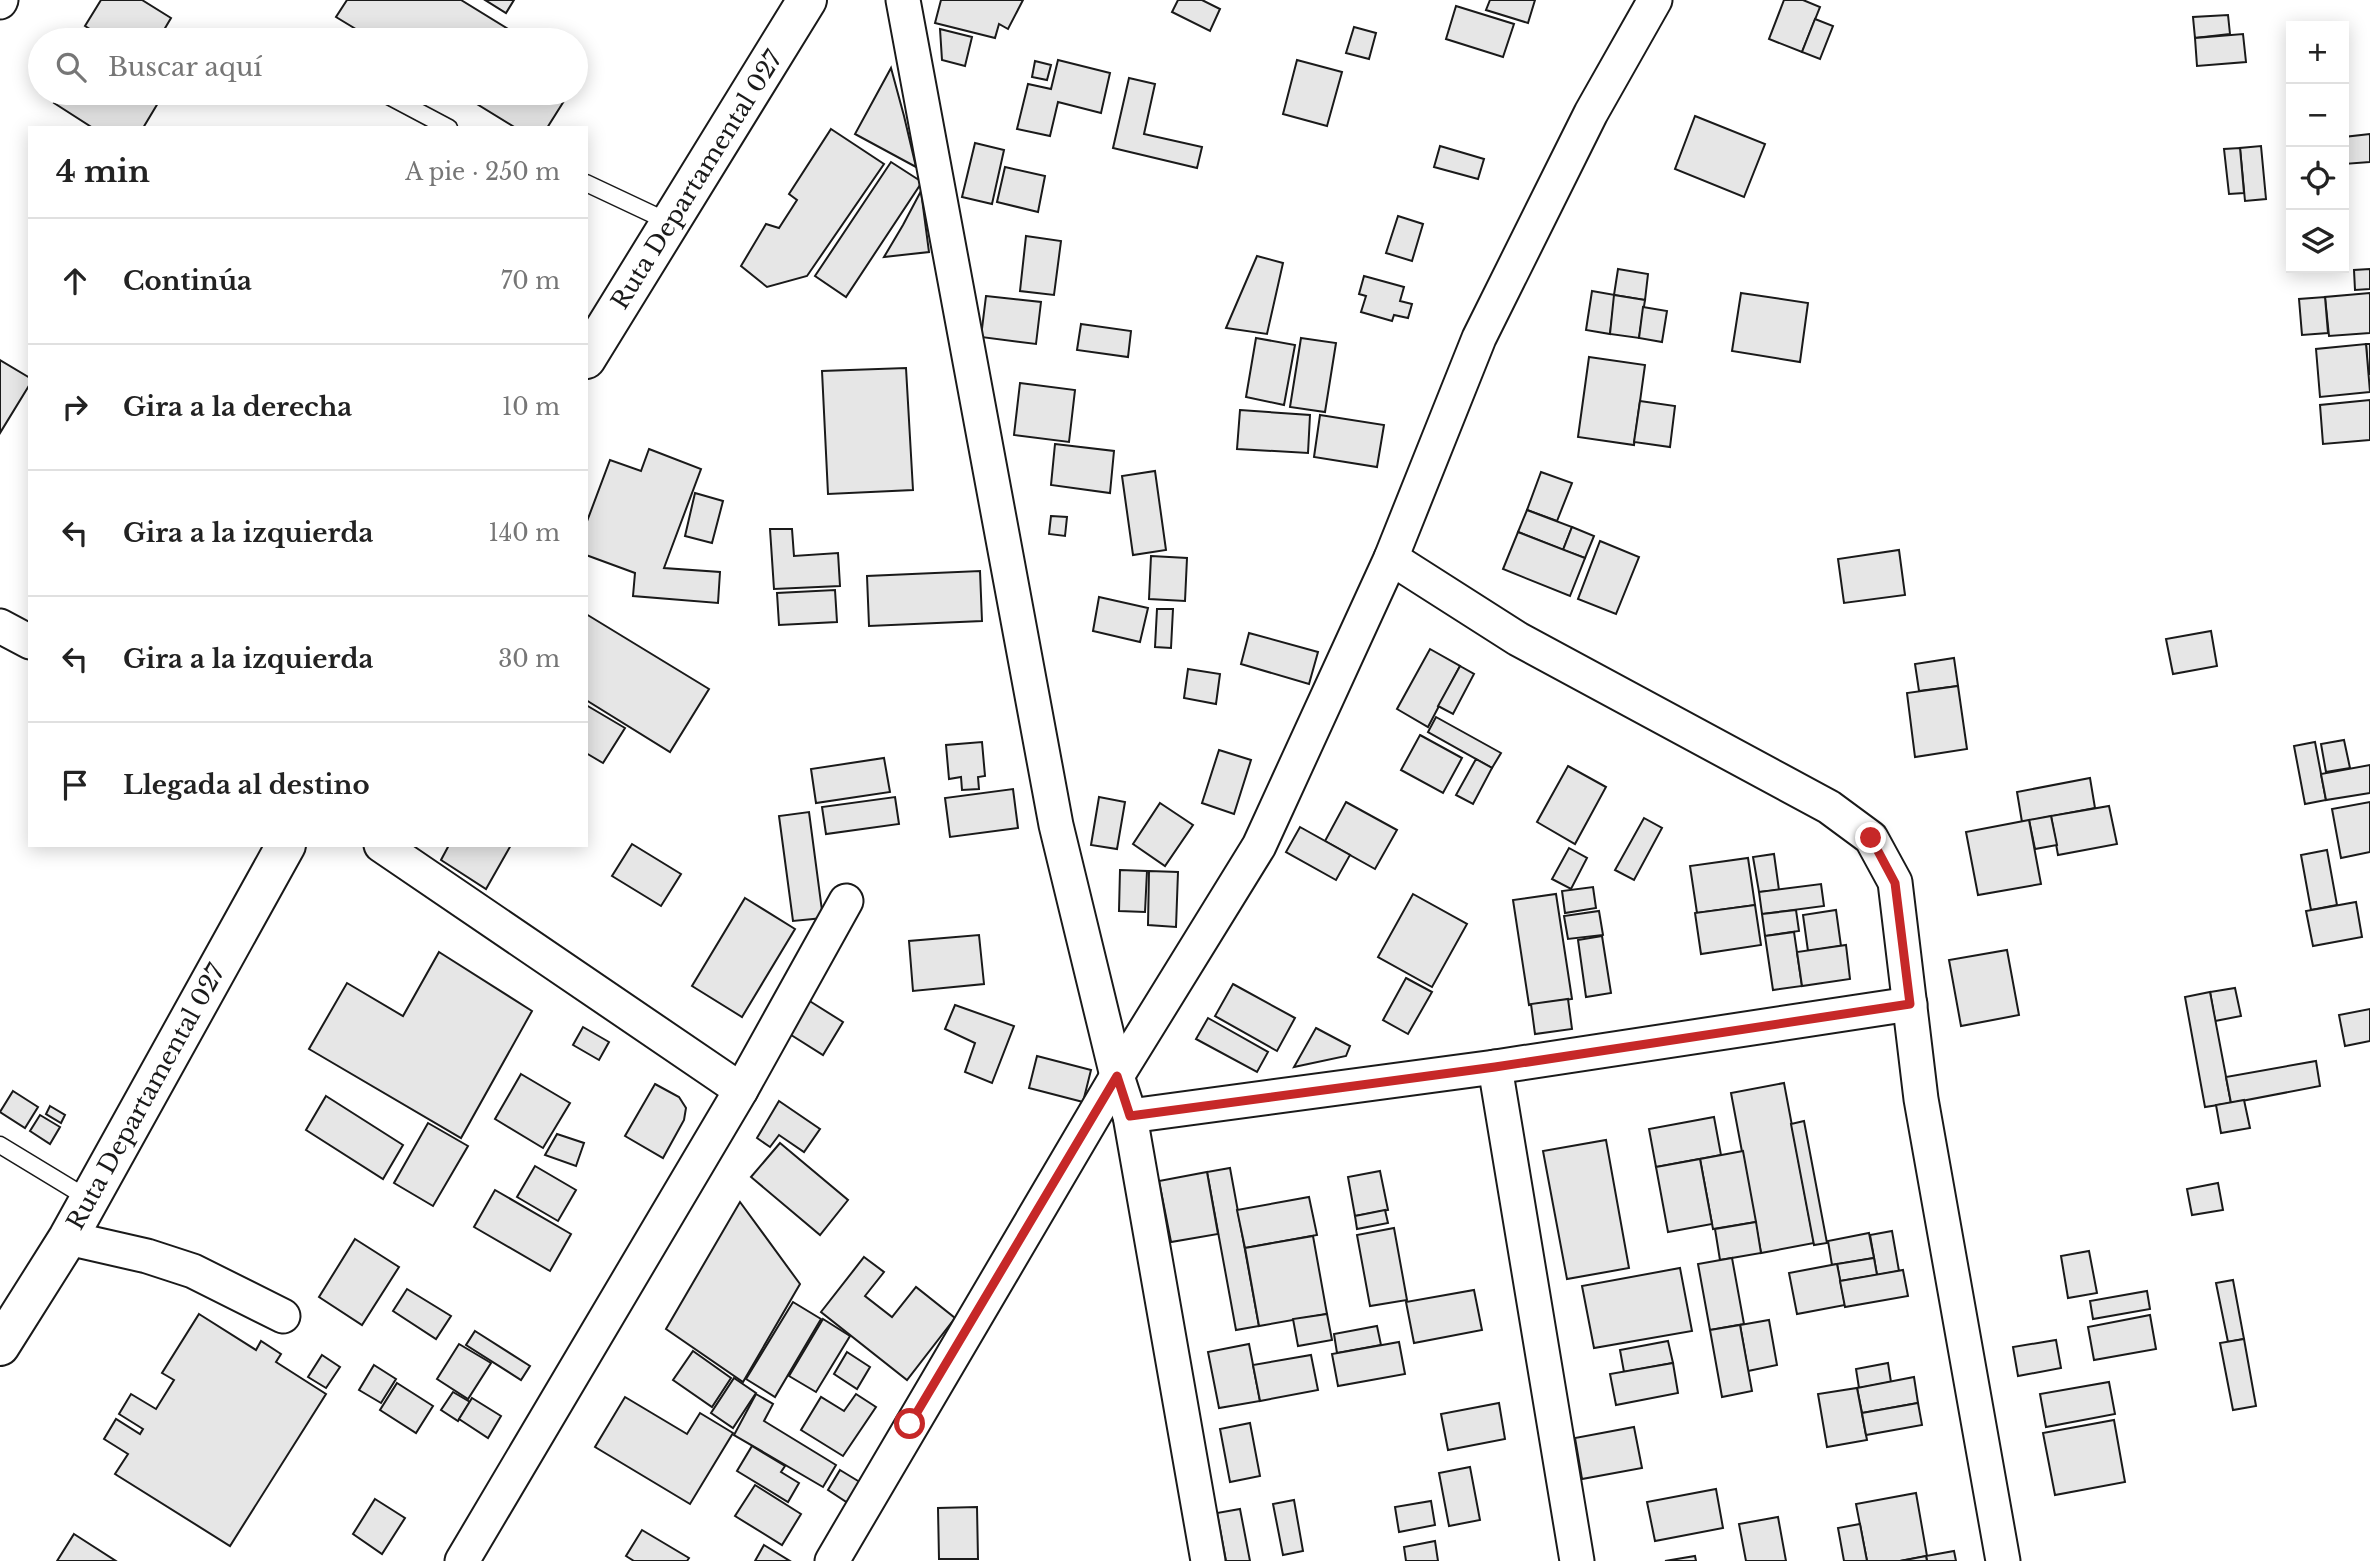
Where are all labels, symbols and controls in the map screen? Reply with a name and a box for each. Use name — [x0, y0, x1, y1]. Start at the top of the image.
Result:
map controls — [2286, 21, 2349, 273]
button: + — [2286, 21, 2349, 84]
search box — [28, 28, 588, 105]
street label: Ruta Departamental 027 — [605, 44, 789, 314]
icon: search — [52, 48, 90, 86]
text: Buscar aquí — [108, 51, 262, 83]
button: − — [2286, 84, 2349, 147]
button: locate — [2286, 147, 2349, 210]
text: 4 min — [56, 153, 150, 190]
text: A pie · 250 m — [405, 158, 560, 186]
button: layers — [2286, 210, 2349, 273]
icon: ahead — [56, 262, 94, 300]
text: Continúa — [123, 265, 252, 297]
text: 70 m — [501, 267, 560, 295]
icon: right — [56, 388, 94, 426]
text: Gira a la derecha — [123, 391, 352, 423]
text: 10 m — [502, 393, 560, 421]
icon: left — [56, 514, 94, 552]
text: Gira a la izquierda — [123, 517, 373, 549]
text: 140 m — [489, 519, 560, 547]
icon: left — [56, 640, 94, 678]
text: Gira a la izquierda — [123, 643, 373, 675]
text: 30 m — [498, 645, 560, 673]
icon: arrive — [56, 766, 94, 804]
text: Llegada al destino — [123, 769, 370, 801]
route end — [1855, 822, 1886, 853]
street label: Ruta Departamental 027 — [60, 958, 231, 1235]
route start — [894, 1408, 925, 1439]

